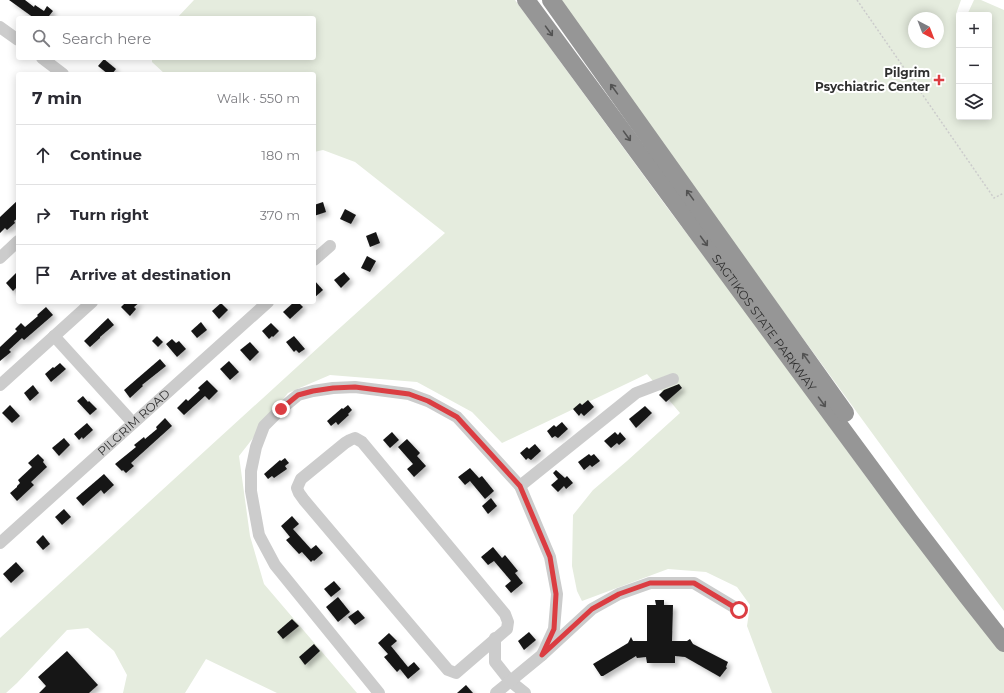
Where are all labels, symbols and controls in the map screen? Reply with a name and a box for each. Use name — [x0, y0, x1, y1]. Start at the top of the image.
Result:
north arrow — [908, 12, 944, 48]
map controls — [956, 12, 992, 120]
button: + — [956, 12, 992, 48]
search box — [16, 16, 316, 60]
one-way arrow — [545, 26, 554, 37]
icon: search — [30, 27, 52, 49]
text: Search here — [62, 29, 151, 48]
button: − — [956, 48, 992, 84]
place label: Pilgrim Psychiatric Center — [815, 65, 930, 94]
marker: Pilgrim Psychiatric Center — [933, 74, 945, 86]
one-way arrow — [610, 84, 618, 95]
button: layers — [956, 84, 992, 120]
text: 7 min — [32, 88, 82, 108]
text: Walk · 550 m — [217, 90, 300, 106]
one-way arrow — [622, 130, 631, 141]
icon: ahead — [32, 144, 54, 166]
text: Continue — [70, 145, 142, 164]
text: 180 m — [261, 147, 300, 163]
one-way arrow — [686, 190, 694, 201]
icon: right — [32, 204, 54, 226]
text: Turn right — [70, 205, 149, 224]
text: 370 m — [260, 207, 300, 223]
one-way arrow — [700, 235, 708, 246]
street label: SAGTIKOS STATE PARKWAY — [709, 251, 820, 394]
icon: arrive — [32, 264, 54, 286]
text: Arrive at destination — [70, 265, 231, 284]
one-way arrow — [802, 352, 810, 363]
street label: PILGRIM ROAD — [94, 386, 173, 459]
one-way arrow — [818, 396, 826, 407]
route end — [272, 400, 290, 418]
route start — [730, 601, 748, 619]

